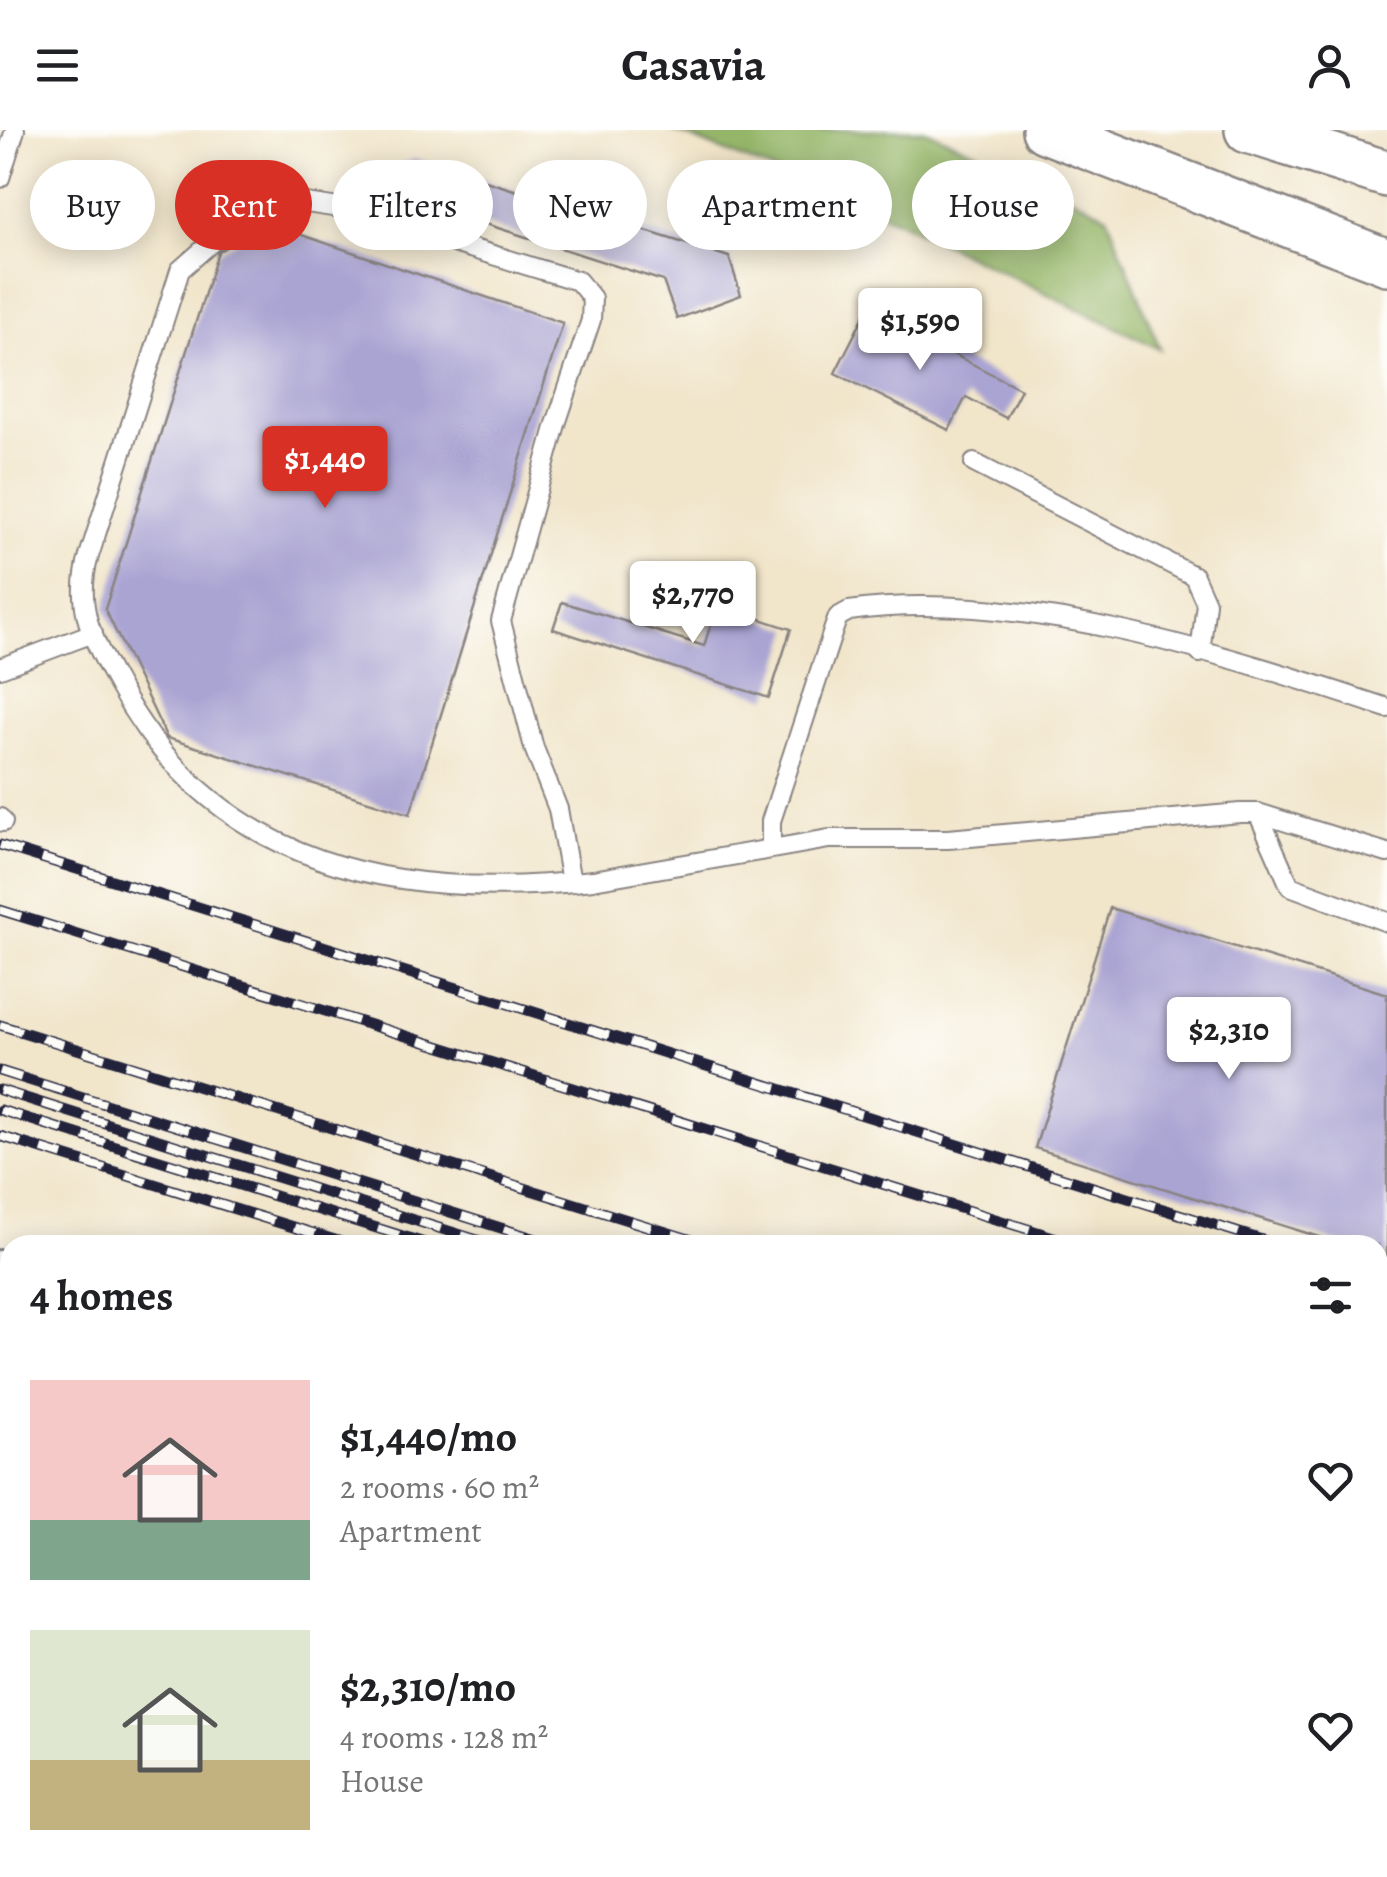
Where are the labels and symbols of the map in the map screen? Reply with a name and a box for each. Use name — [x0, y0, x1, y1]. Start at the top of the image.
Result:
pin: $1,590 — [839, 288, 1001, 373]
pin: $1,440 — [244, 426, 406, 511]
pin: $2,770 — [612, 561, 774, 646]
pin: $2,310 — [1148, 997, 1310, 1082]

